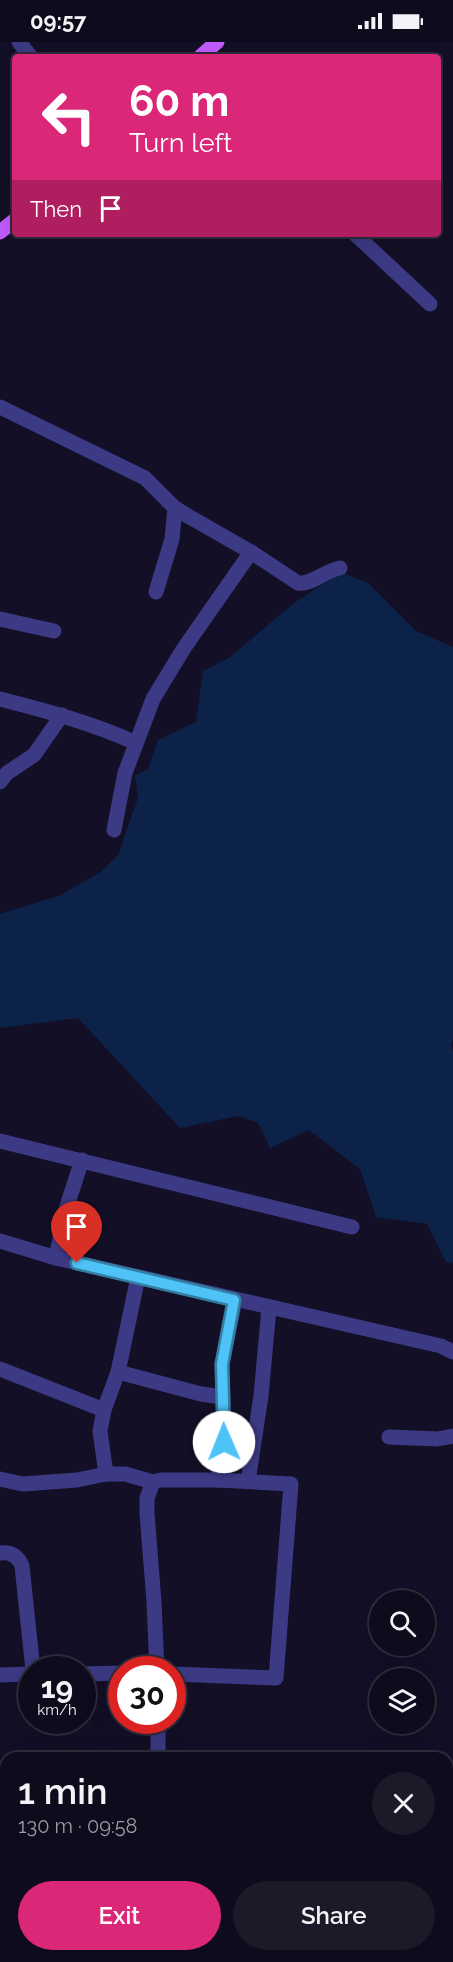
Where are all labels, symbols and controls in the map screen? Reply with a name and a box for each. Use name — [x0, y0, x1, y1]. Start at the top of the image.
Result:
text: 09:57 — [30, 8, 86, 34]
text: 60 m — [129, 77, 229, 126]
icon: left — [30, 78, 108, 156]
text: Turn left — [129, 127, 232, 158]
icon: arrive — [94, 192, 127, 225]
text: Then — [30, 196, 82, 222]
pin — [51, 1201, 102, 1263]
icon: arrive — [60, 1210, 93, 1243]
position arrow — [192, 1410, 256, 1474]
map controls — [369, 1590, 435, 1734]
button: search — [369, 1590, 435, 1656]
speed limit sign: 30 — [108, 1656, 186, 1734]
button: layers — [369, 1668, 435, 1734]
text: 19 — [41, 1670, 73, 1705]
text: km/h — [37, 1701, 77, 1719]
text: 1 min — [18, 1770, 107, 1812]
button: close — [372, 1772, 435, 1835]
text: 130 m · 09:58 — [18, 1814, 137, 1838]
button: Exit — [18, 1881, 221, 1950]
button: Share — [233, 1881, 435, 1950]

